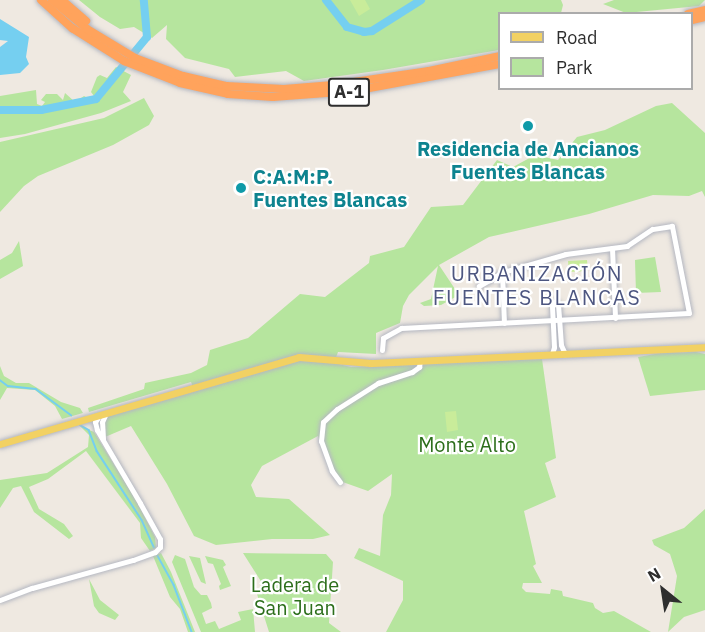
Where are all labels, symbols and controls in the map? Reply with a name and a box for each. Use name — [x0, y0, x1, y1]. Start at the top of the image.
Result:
legend — [498, 12, 693, 90]
text: Road — [556, 26, 597, 49]
text: Park — [556, 56, 592, 79]
road number: A-1 — [326, 77, 372, 107]
marker: Residencia de Ancianos Fuentes Blancas — [521, 119, 535, 133]
place label: Residencia de Ancianos Fuentes Blancas — [417, 136, 639, 183]
place label: C:A:M:P. Fuentes Blancas — [253, 164, 407, 211]
marker: C:A:M:P. Fuentes Blancas — [234, 181, 248, 195]
district label: URBANIZACIÓN FUENTES BLANCAS — [433, 260, 641, 310]
park label: Monte Alto — [418, 432, 516, 456]
north arrow — [633, 560, 693, 620]
text: N — [644, 563, 664, 586]
park label: Ladera de San Juan — [251, 572, 339, 619]

